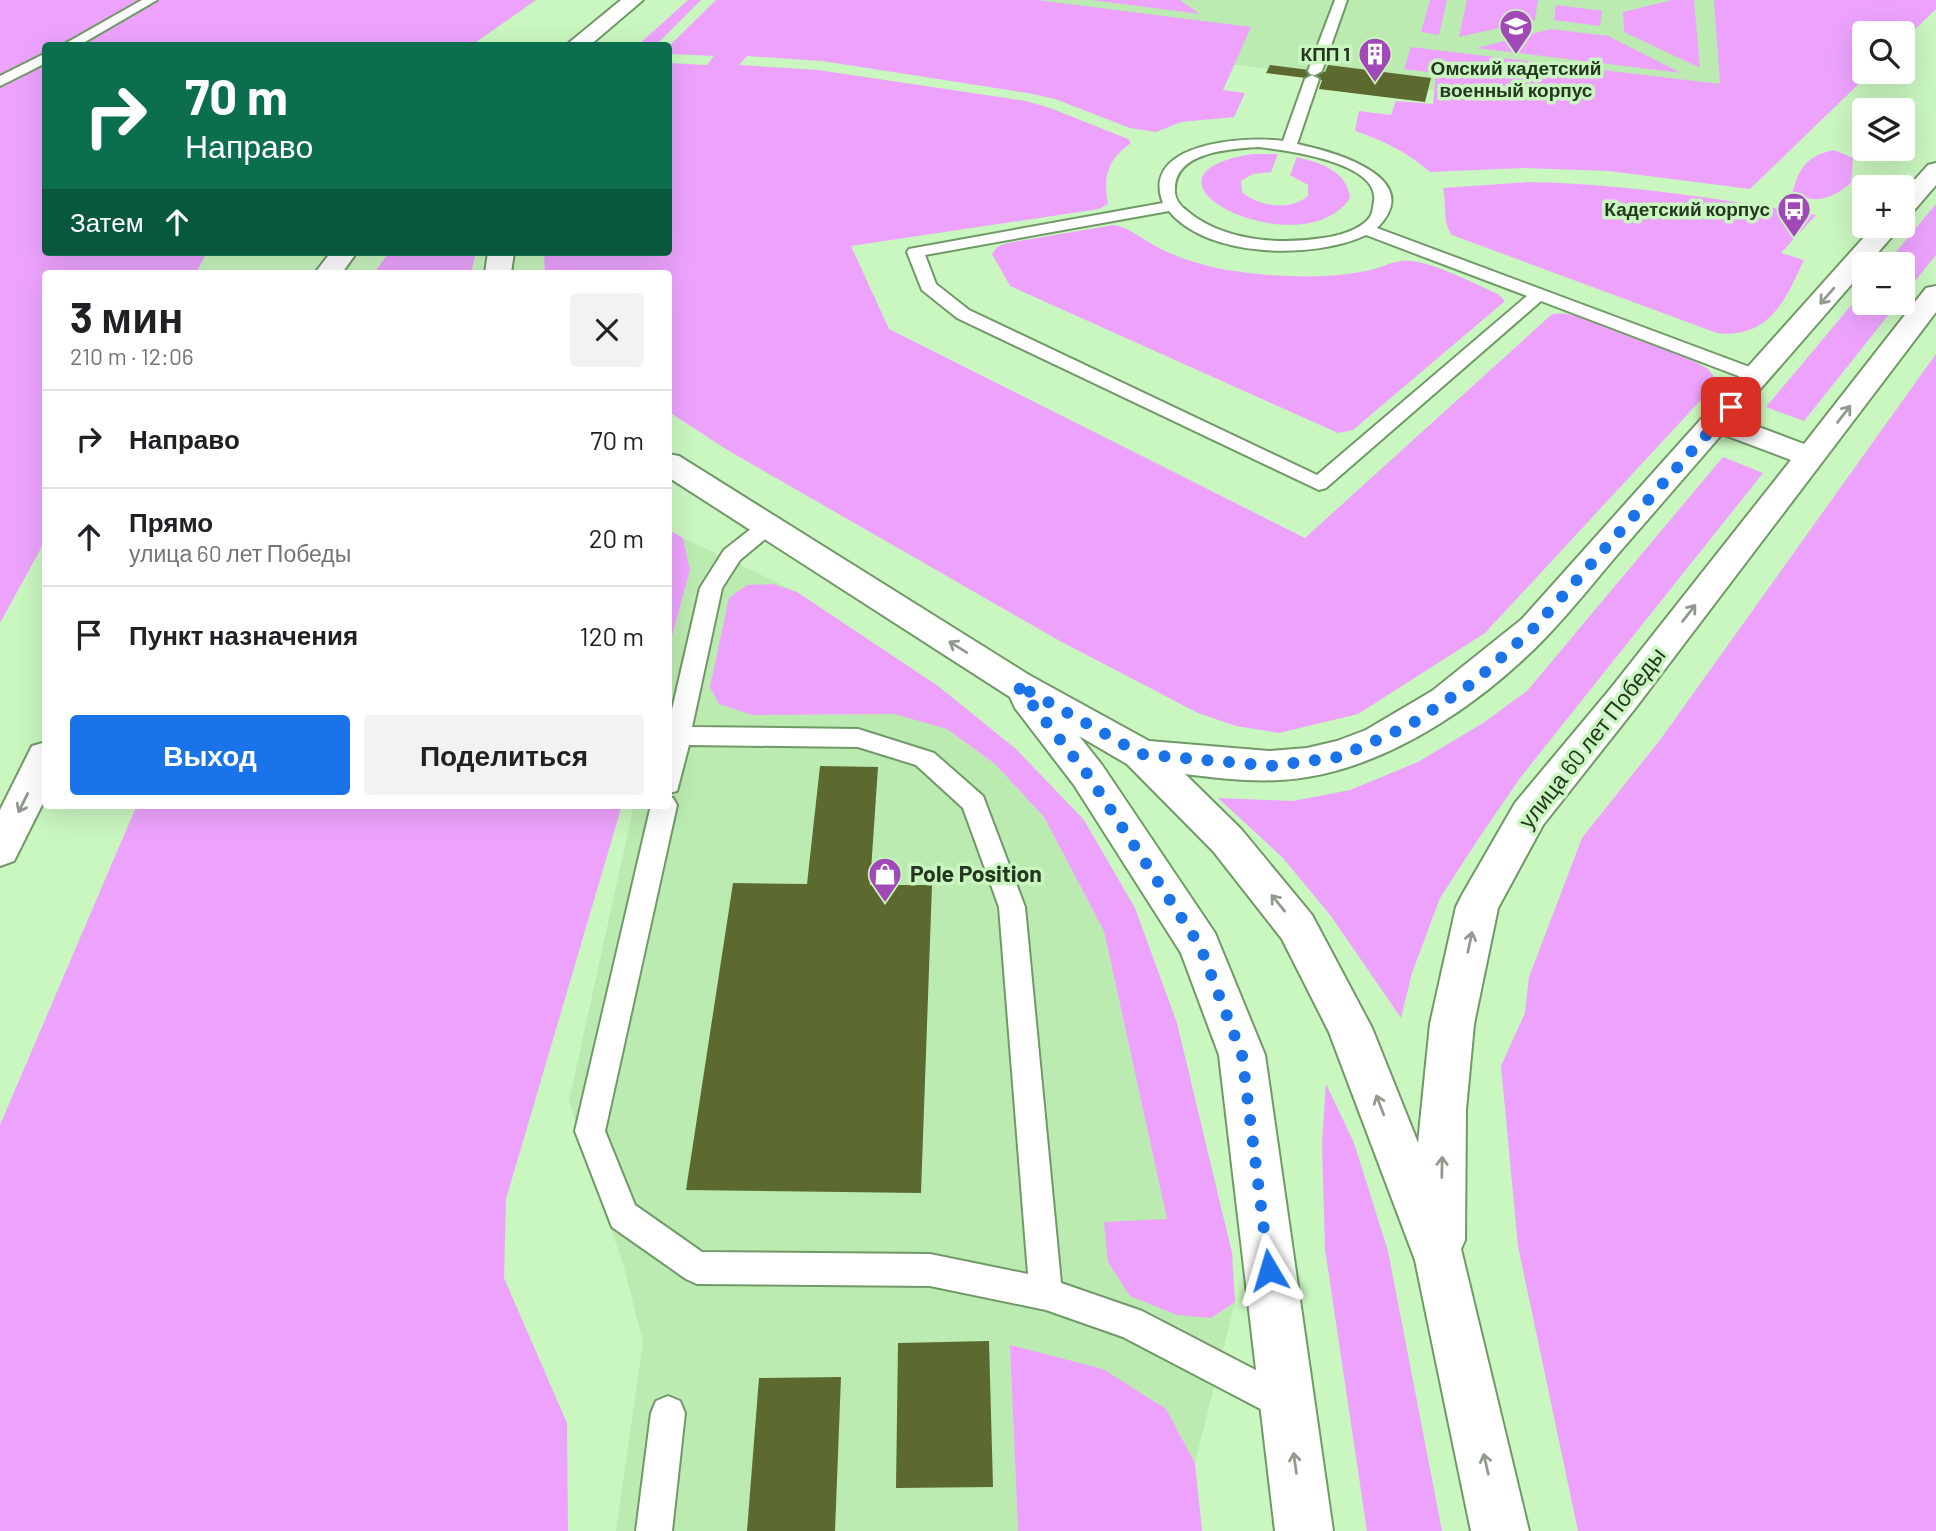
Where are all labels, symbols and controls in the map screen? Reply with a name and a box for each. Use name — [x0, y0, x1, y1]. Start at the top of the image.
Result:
school or university icon: Омский кадетский военный корпус — [1497, 7, 1535, 56]
map controls — [1852, 21, 1915, 315]
button: search — [1852, 21, 1915, 84]
building icon: КПП 1 — [1356, 35, 1394, 84]
place label: КПП 1 — [1301, 42, 1350, 65]
place label: Омский кадетский военный корпус — [1431, 56, 1601, 101]
text: 70 m — [185, 66, 288, 125]
icon: right — [70, 70, 161, 161]
button: layers — [1852, 98, 1915, 161]
text: Направо — [185, 126, 313, 164]
button: + — [1852, 175, 1915, 238]
bus stop icon: Кадетский корпус — [1775, 190, 1813, 239]
place label: Кадетский корпус — [1604, 197, 1770, 220]
icon: ahead — [158, 203, 196, 241]
text: Затем — [70, 206, 144, 237]
button: − — [1852, 252, 1915, 315]
one-way arrow — [1819, 286, 1835, 304]
text: 3 мин — [70, 291, 183, 341]
button: close — [570, 293, 644, 367]
text: 210 m · 12:06 — [70, 342, 194, 370]
pin — [1701, 377, 1761, 437]
icon: arrive — [1712, 388, 1750, 426]
one-way arrow — [1836, 406, 1851, 424]
icon: right — [70, 420, 108, 458]
text: Направо — [129, 423, 240, 454]
text: 70 m — [590, 424, 644, 455]
text: Прямо — [129, 506, 213, 537]
icon: ahead — [70, 518, 108, 556]
text: 20 m — [589, 522, 644, 553]
text: улица 60 лет Победы — [129, 539, 351, 567]
one-way arrow — [1682, 605, 1697, 623]
icon: arrive — [70, 616, 108, 654]
text: Пункт назначения — [129, 619, 358, 650]
text: 120 m — [580, 620, 644, 651]
one-way arrow — [949, 640, 969, 654]
street label: улица 60 лет Победы — [1512, 641, 1671, 834]
button: Выход — [70, 715, 350, 795]
button: Поделиться — [364, 715, 644, 795]
one-way arrow — [15, 792, 29, 813]
shop icon: Pole Position — [866, 855, 904, 904]
place label: Pole Position — [910, 859, 1042, 887]
one-way arrow — [1270, 894, 1285, 912]
one-way arrow — [1463, 931, 1477, 954]
one-way arrow — [1373, 1094, 1385, 1116]
one-way arrow — [1435, 1156, 1448, 1179]
position arrow — [1232, 1233, 1306, 1307]
one-way arrow — [1288, 1452, 1301, 1475]
one-way arrow — [1479, 1453, 1492, 1476]

